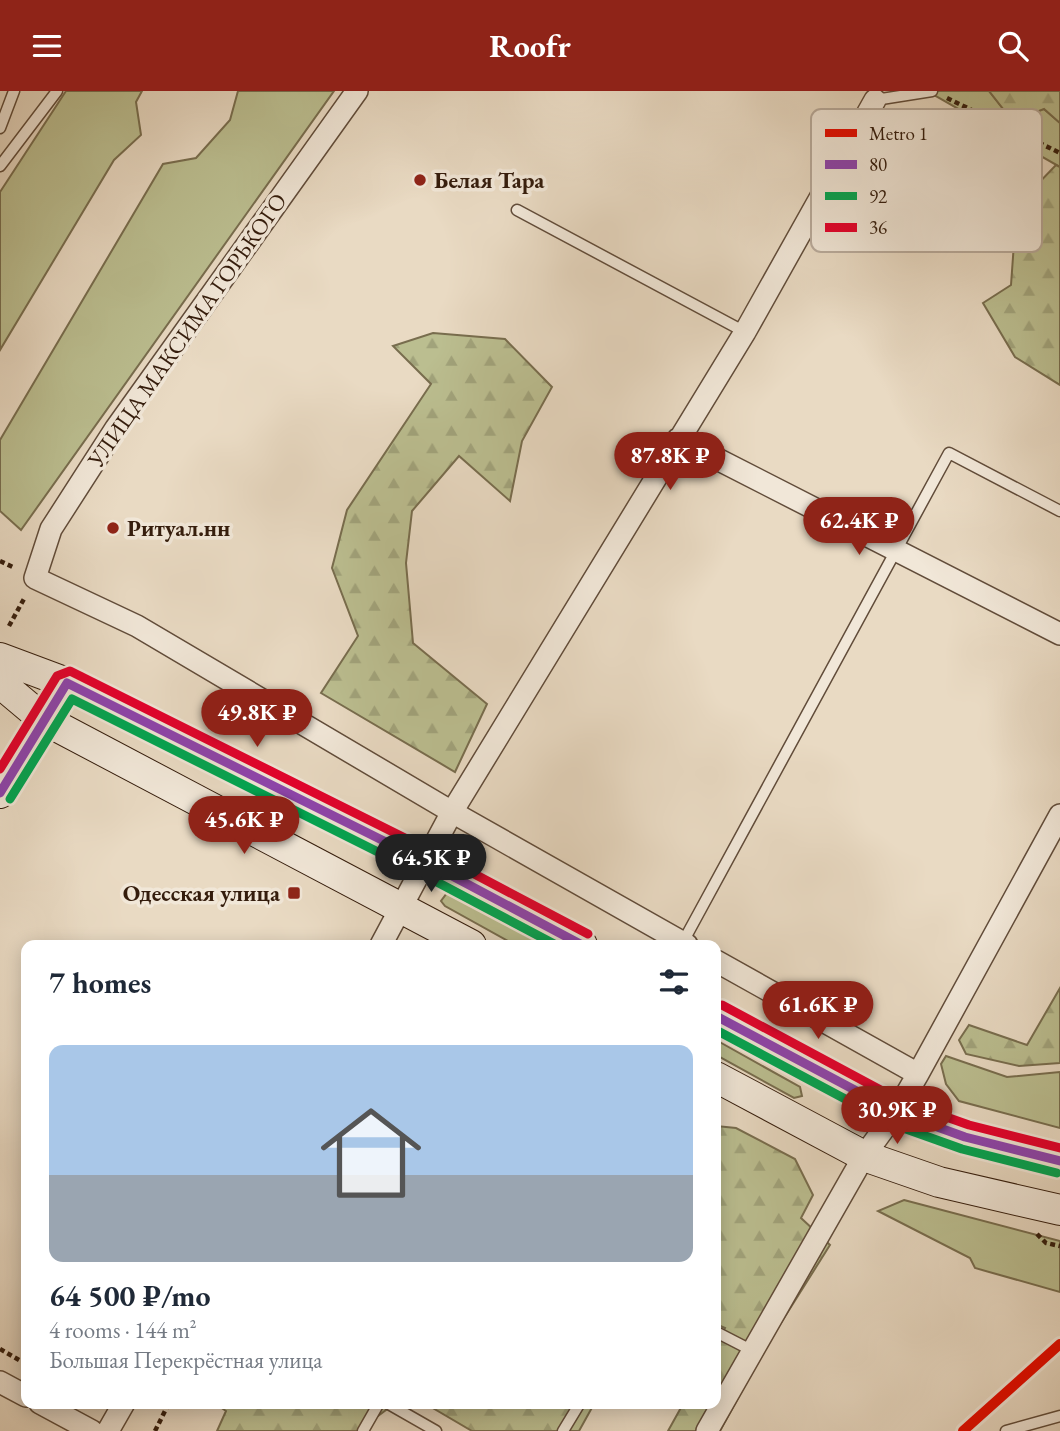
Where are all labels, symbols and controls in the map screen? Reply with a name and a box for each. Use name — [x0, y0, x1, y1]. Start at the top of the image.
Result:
text: Roofr — [489, 25, 571, 67]
icon: menu — [28, 27, 66, 65]
icon: search — [994, 27, 1032, 65]
legend — [811, 109, 1042, 252]
text: Metro 1 — [869, 121, 928, 146]
text: 80 — [869, 152, 887, 177]
place label: Белая Тара — [434, 165, 545, 195]
marker: Белая Тара — [412, 172, 428, 188]
text: 92 — [869, 184, 887, 209]
street label: УЛИЦА МАКСИМА ГОРЬКОГО — [80, 187, 293, 474]
text: 36 — [869, 215, 887, 240]
pin: 87.8K ₽ — [605, 433, 735, 492]
text: 87.8K ₽ — [630, 440, 710, 470]
pin: 62.4K ₽ — [794, 497, 924, 557]
text: 62.4K ₽ — [819, 505, 899, 535]
place label: Ритуал.нн — [127, 513, 230, 543]
marker: Ритуал.нн — [105, 520, 121, 536]
pin: 49.8K ₽ — [192, 689, 322, 749]
text: 49.8K ₽ — [217, 697, 297, 727]
pin: 45.6K ₽ — [179, 797, 309, 856]
text: 45.6K ₽ — [204, 804, 284, 834]
pin: 64.5K ₽ — [366, 835, 496, 894]
text: 64.5K ₽ — [391, 842, 471, 872]
place label: Одесская улица — [123, 878, 281, 908]
marker: Одесская улица — [286, 885, 302, 901]
text: 7 homes — [49, 963, 151, 1002]
icon: filters — [655, 963, 693, 1001]
pin: 61.6K ₽ — [753, 981, 883, 1041]
text: 61.6K ₽ — [778, 989, 858, 1019]
pin: 30.9K ₽ — [832, 1087, 962, 1146]
icon: home — [308, 1090, 434, 1216]
text: 30.9K ₽ — [857, 1094, 937, 1124]
text: 64 500 ₽/mo — [49, 1276, 211, 1315]
text: 4 rooms · 144 m² — [49, 1315, 197, 1345]
text: Большая Перекрёстная улица — [49, 1345, 322, 1375]

